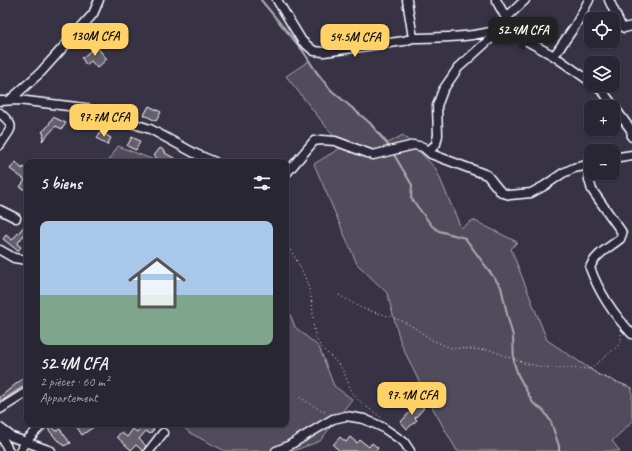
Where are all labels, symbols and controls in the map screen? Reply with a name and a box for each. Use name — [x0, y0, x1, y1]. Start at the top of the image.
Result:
map controls — [584, 12, 620, 180]
button: locate — [584, 12, 620, 48]
pin: 52.4M CFA — [477, 17, 569, 51]
text: 52.4M CFA — [497, 22, 549, 38]
pin: 130M CFA — [54, 23, 136, 57]
pin: 54.5M CFA — [309, 24, 401, 58]
text: 130M CFA — [71, 28, 119, 44]
text: 54.5M CFA — [329, 29, 381, 45]
button: layers — [584, 56, 620, 92]
button: + — [584, 100, 620, 136]
pin: 97.7M CFA — [58, 104, 150, 138]
text: 97.7M CFA — [78, 109, 130, 125]
button: − — [584, 144, 620, 180]
icon: filters — [251, 172, 273, 194]
text: 5 biens — [40, 173, 82, 194]
icon: home — [121, 247, 193, 319]
text: 52.4M CFA — [40, 353, 107, 374]
text: 2 pièces · 60 m² — [40, 374, 109, 390]
pin: 97.1M CFA — [366, 382, 458, 416]
text: 97.1M CFA — [386, 387, 438, 403]
text: Appartement — [40, 390, 98, 406]

